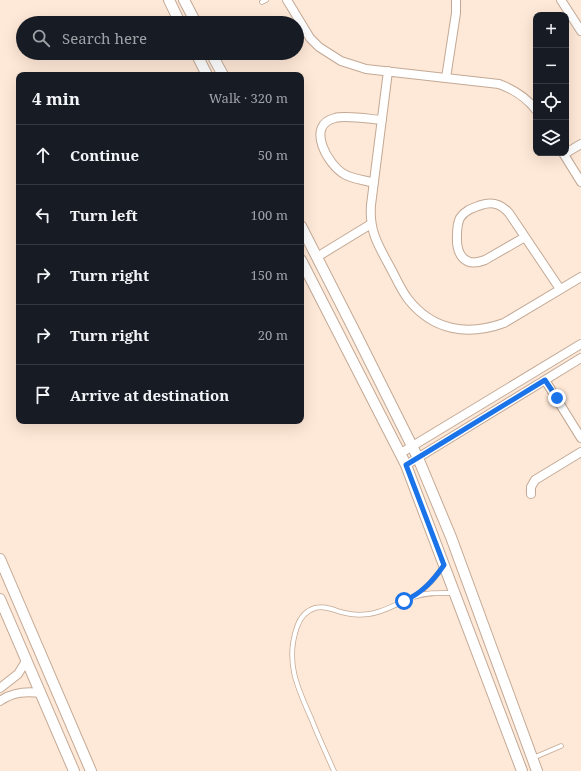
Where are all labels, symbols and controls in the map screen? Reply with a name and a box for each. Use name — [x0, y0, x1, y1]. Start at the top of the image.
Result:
map controls — [533, 12, 569, 156]
button: + — [533, 12, 569, 48]
search box — [16, 16, 304, 60]
icon: search — [30, 27, 52, 49]
text: Search here — [62, 28, 147, 48]
button: − — [533, 48, 569, 84]
button: locate — [533, 84, 569, 120]
text: 4 min — [32, 87, 80, 110]
text: Walk · 320 m — [209, 89, 288, 107]
button: layers — [533, 120, 569, 156]
icon: ahead — [32, 144, 54, 166]
text: Continue — [70, 145, 139, 165]
text: 50 m — [258, 146, 288, 164]
icon: left — [32, 204, 54, 226]
text: Turn left — [70, 205, 138, 225]
text: 100 m — [251, 206, 288, 224]
icon: right — [32, 264, 54, 286]
text: Turn right — [70, 265, 149, 285]
text: 150 m — [251, 266, 288, 284]
icon: right — [32, 324, 54, 346]
text: Turn right — [70, 325, 149, 345]
text: 20 m — [258, 326, 288, 344]
icon: arrive — [32, 384, 54, 406]
text: Arrive at destination — [70, 385, 229, 405]
route end — [548, 389, 566, 407]
route start — [395, 592, 413, 610]

